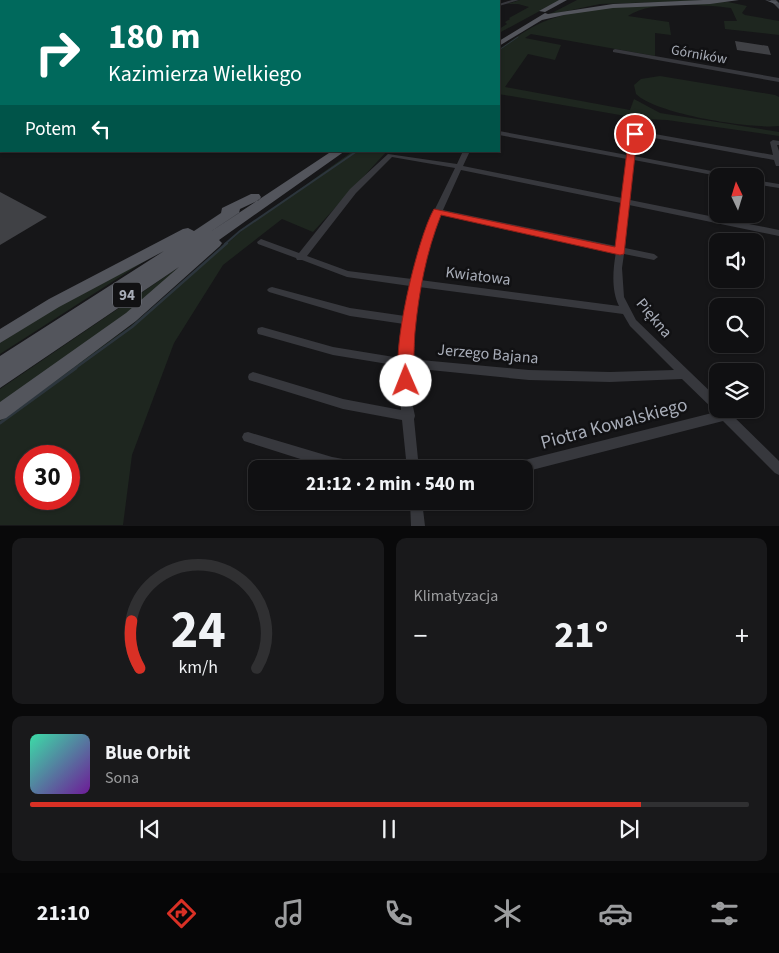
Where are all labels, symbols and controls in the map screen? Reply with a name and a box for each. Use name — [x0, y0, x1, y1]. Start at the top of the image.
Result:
text: 180 m — [108, 12, 200, 62]
icon: right — [25, 20, 90, 85]
street label: Górników — [669, 40, 729, 70]
text: Kazimierza Wielkiego — [108, 58, 302, 90]
pin — [614, 113, 656, 155]
icon: left — [87, 115, 115, 143]
text: Potem — [25, 116, 77, 143]
icon: arrive — [621, 120, 649, 148]
north arrow — [709, 168, 764, 222]
map controls — [709, 168, 764, 418]
button: sound — [709, 233, 764, 288]
street label: Kwiatowa — [444, 261, 512, 291]
road number: 94 — [113, 282, 141, 308]
street label: Piękna — [631, 293, 677, 343]
button: search — [709, 298, 764, 353]
street label: Jerzego Bajana — [436, 339, 540, 369]
position arrow — [379, 354, 431, 406]
button: layers — [709, 363, 764, 418]
street label: Piotra Kowalskiego — [537, 391, 691, 457]
speed limit sign: 30 — [15, 445, 80, 510]
text: 21:12 · 2 min · 540 m — [306, 471, 475, 498]
text: Klimatyzacja — [414, 585, 498, 607]
text: 24 — [170, 594, 225, 668]
text: 21° — [554, 608, 608, 662]
text: − — [414, 616, 427, 656]
text: + — [735, 616, 749, 656]
text: km/h — [178, 655, 218, 680]
text: Blue Orbit — [105, 740, 190, 767]
text: Sona — [105, 767, 139, 789]
icon: previous — [136, 815, 164, 843]
icon: pause — [375, 815, 403, 843]
icon: next — [615, 815, 643, 843]
icon: directions — [164, 896, 199, 931]
icon: music — [272, 896, 307, 931]
icon: phone — [381, 896, 416, 931]
icon: climate — [490, 896, 525, 931]
icon: car — [598, 896, 633, 931]
icon: filters — [707, 896, 742, 931]
text: 21:10 — [37, 897, 90, 929]

